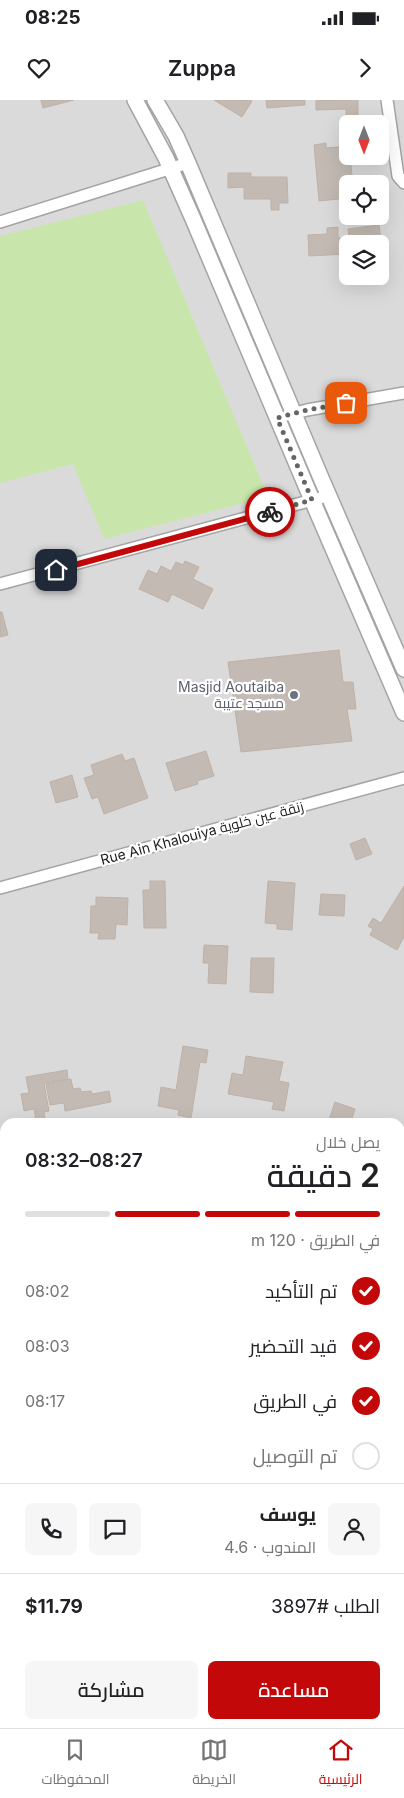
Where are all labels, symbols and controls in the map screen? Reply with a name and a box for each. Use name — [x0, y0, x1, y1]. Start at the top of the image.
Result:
text: 08:25 — [25, 6, 81, 29]
icon: heart — [25, 54, 53, 82]
icon: forward — [351, 54, 379, 82]
text: Zuppa — [168, 55, 236, 81]
north arrow — [339, 115, 389, 165]
map controls — [339, 115, 389, 285]
button: locate — [339, 175, 389, 225]
button: layers — [339, 235, 389, 285]
pin — [325, 382, 367, 424]
icon: bag — [332, 389, 360, 417]
courier — [245, 487, 295, 537]
icon: bike — [256, 498, 284, 526]
pin — [35, 549, 77, 591]
icon: home — [42, 556, 70, 584]
place label: Masjid Aoutaiba مسجد عتيبة — [178, 678, 284, 711]
marker: Masjid Aoutaiba مسجد عتيبة — [288, 689, 300, 701]
street label: Rue Ain Khalouiya زنقة عين خلوية — [98, 797, 305, 868]
text: يصل خلال — [316, 1132, 380, 1152]
text: 08:27–08:32 — [25, 1149, 143, 1172]
text: 2 دقيقة — [267, 1156, 380, 1195]
text: في الطريق · 120 m — [251, 1230, 380, 1250]
icon: check — [352, 1277, 380, 1305]
text: تم التأكيد — [265, 1280, 337, 1303]
text: 08:02 — [25, 1281, 69, 1301]
icon: check — [352, 1332, 380, 1360]
text: قيد التحضير — [250, 1335, 337, 1358]
text: 08:03 — [25, 1336, 70, 1356]
icon: check — [352, 1387, 380, 1415]
text: في الطريق — [253, 1390, 337, 1413]
text: 08:17 — [25, 1391, 65, 1411]
text: تم التوصيل — [253, 1445, 337, 1468]
button: phone — [25, 1503, 77, 1555]
button: chat — [89, 1503, 141, 1555]
text: يوسف — [260, 1503, 316, 1526]
button: person — [328, 1503, 380, 1555]
text: المندوب · 4.6 — [224, 1537, 316, 1557]
text: $11.79 — [25, 1595, 83, 1618]
text: الطلب #3897 — [271, 1595, 380, 1618]
button: مشاركة — [25, 1661, 198, 1719]
button: مساعدة — [208, 1661, 380, 1719]
tab: المحفوظات — [41, 1736, 110, 1792]
tab: الخريطة — [192, 1736, 236, 1792]
tab: الرئيسية — [319, 1736, 363, 1792]

